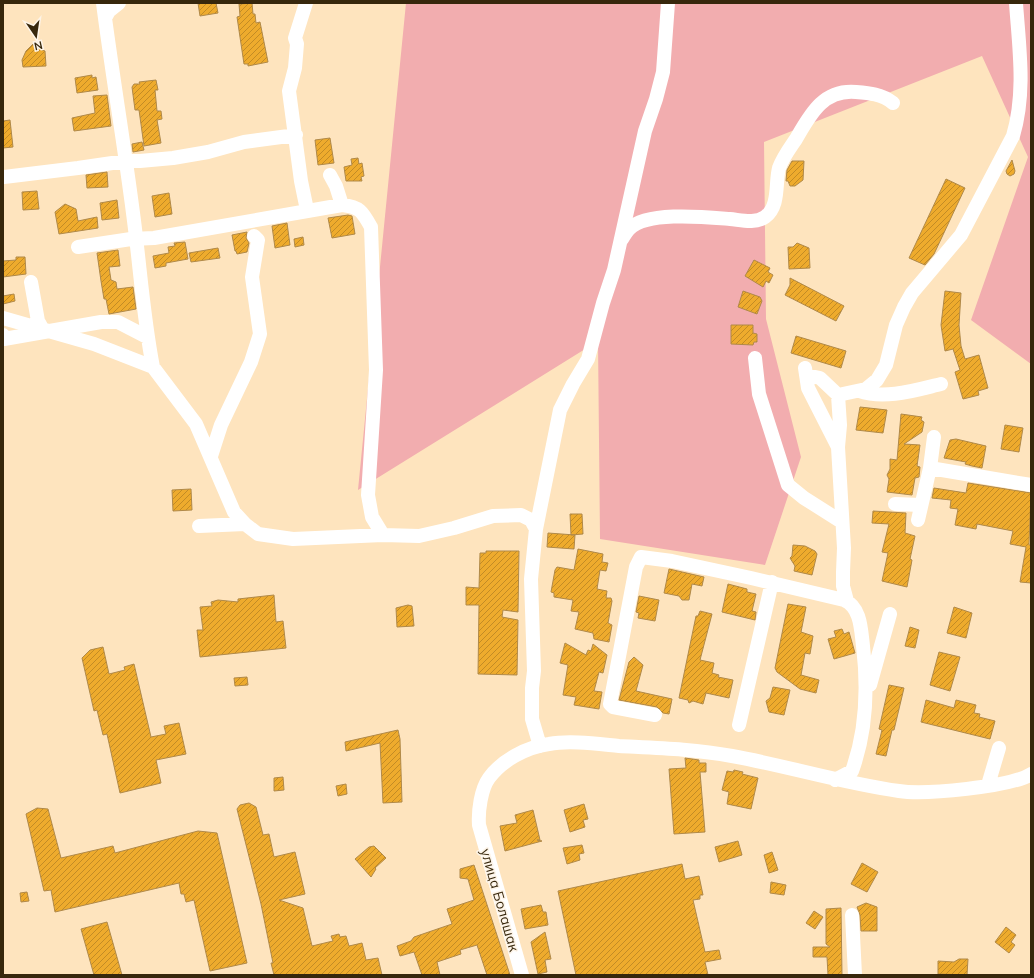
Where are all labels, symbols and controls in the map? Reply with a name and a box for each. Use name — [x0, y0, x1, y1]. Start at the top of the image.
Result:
north arrow — [16, 16, 56, 56]
text: N — [33, 38, 44, 53]
street label: улица Болашак — [477, 846, 523, 954]

